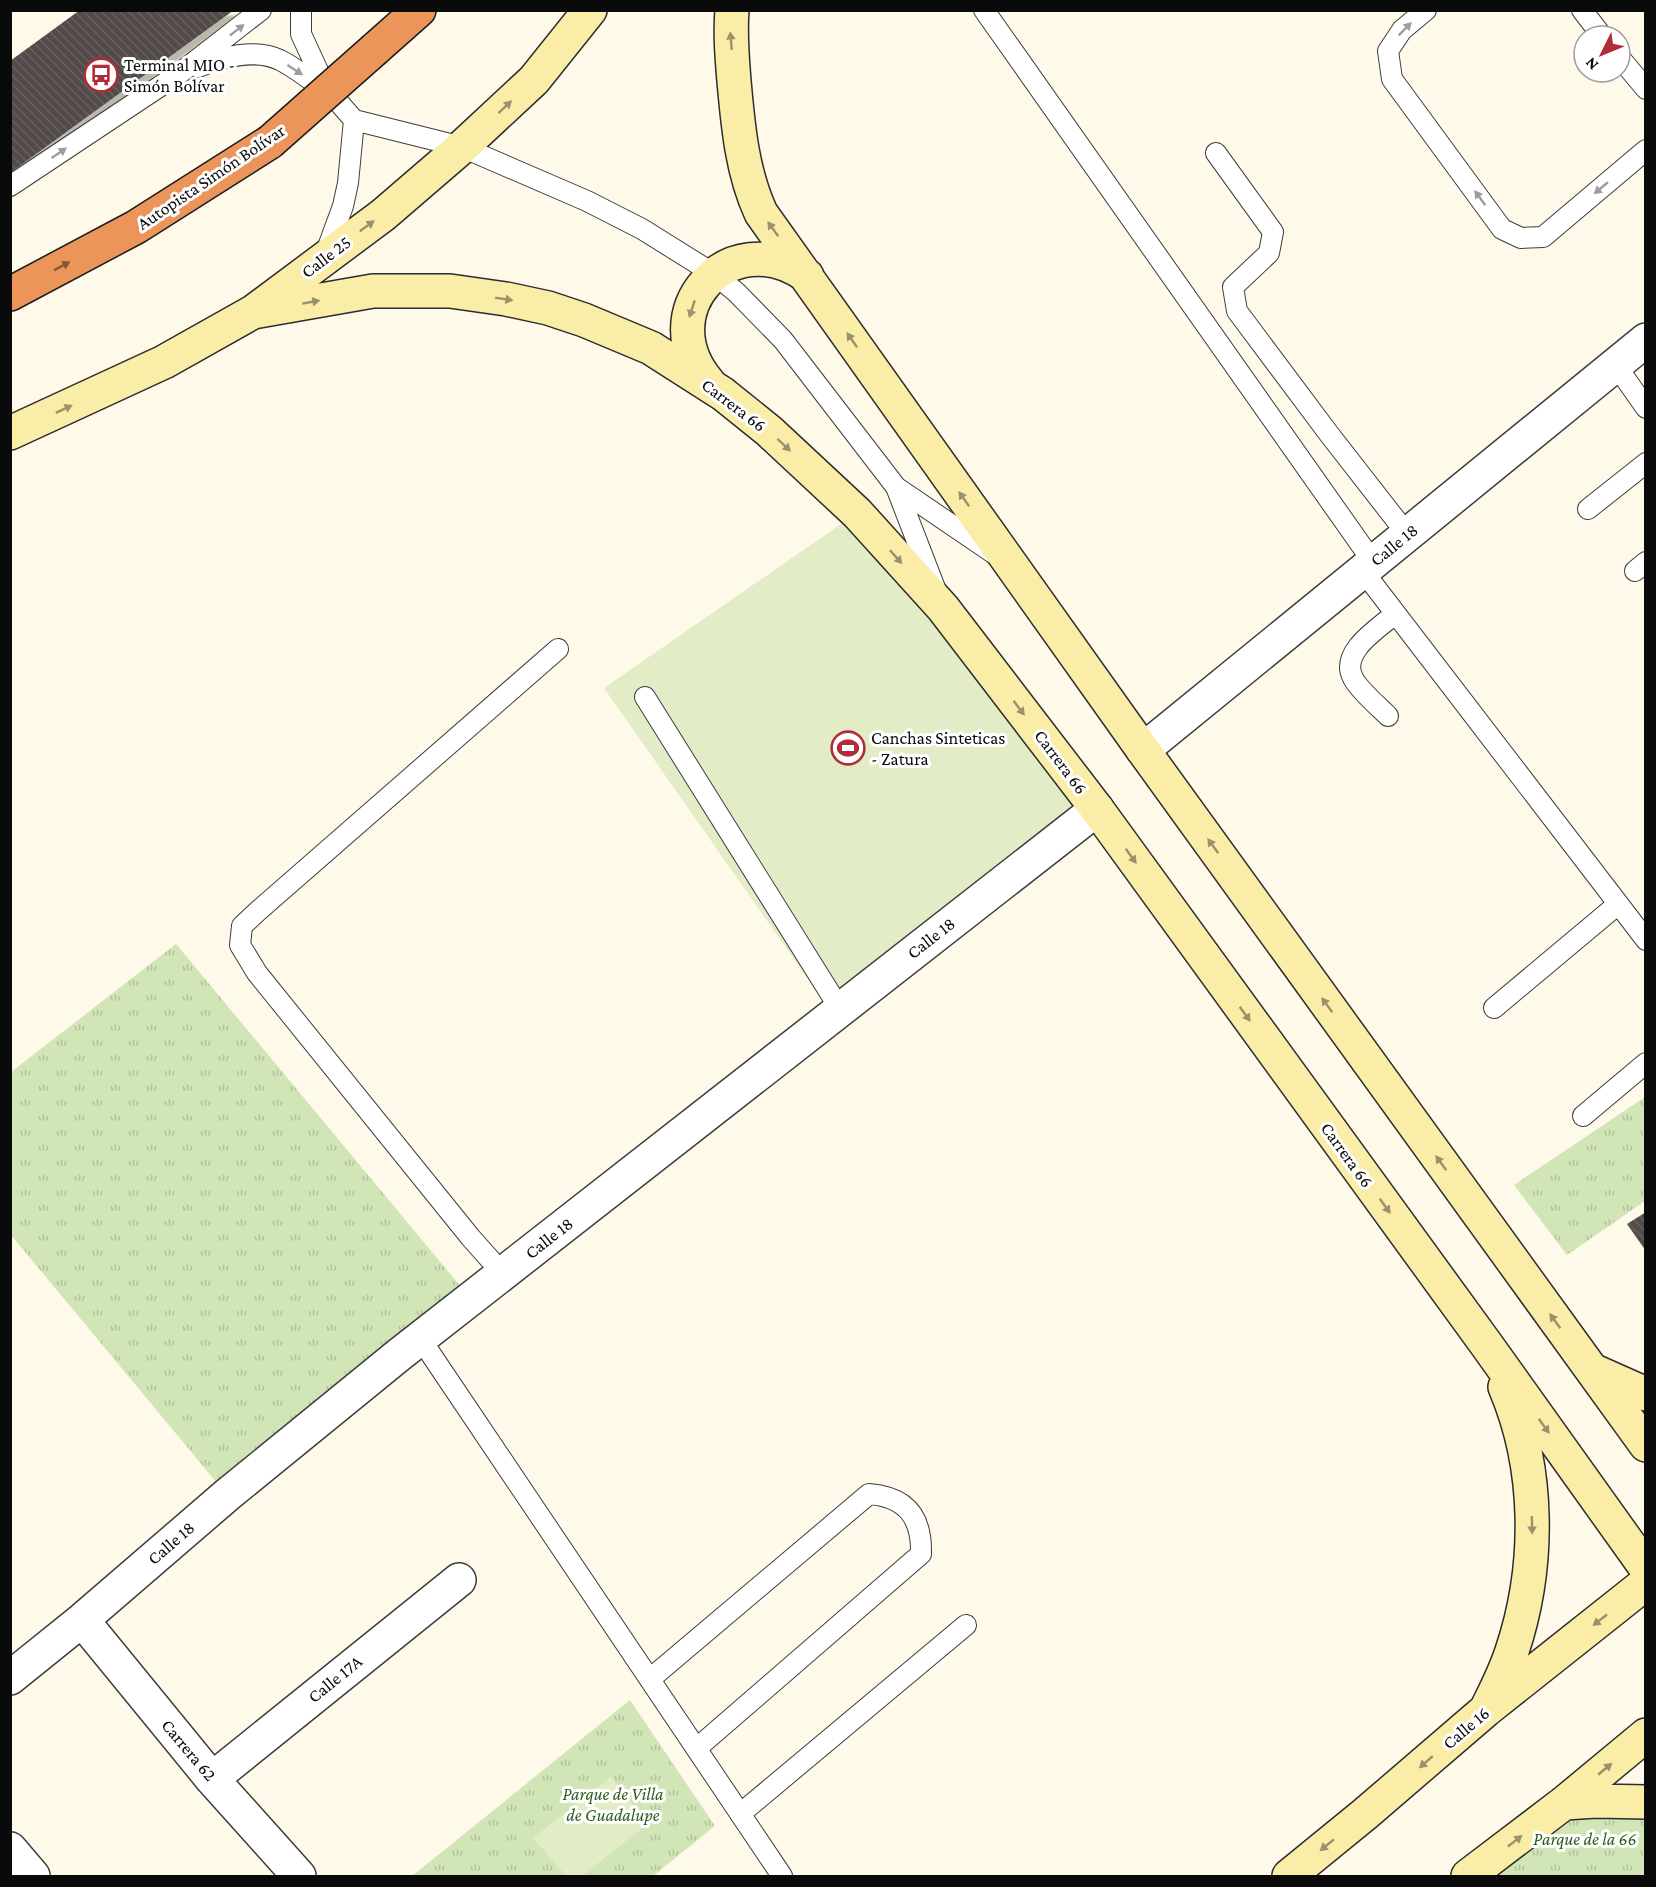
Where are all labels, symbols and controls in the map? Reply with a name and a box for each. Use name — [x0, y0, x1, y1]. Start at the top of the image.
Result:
one-way arrow — [1398, 22, 1412, 36]
north arrow — [1572, 24, 1632, 84]
one-way arrow — [229, 25, 244, 37]
one-way arrow — [726, 32, 736, 51]
text: N — [1581, 54, 1601, 74]
place label: Terminal MIO - Simón Bolívar — [124, 55, 235, 96]
bus stop icon: Terminal MIO - Simón Bolívar — [83, 57, 119, 93]
one-way arrow — [287, 64, 303, 75]
one-way arrow — [497, 101, 512, 114]
street label: Autopista Simón Bolívar — [133, 120, 289, 234]
one-way arrow — [51, 148, 68, 159]
one-way arrow — [1594, 181, 1609, 194]
one-way arrow — [1474, 191, 1486, 207]
one-way arrow — [359, 220, 375, 233]
one-way arrow — [767, 221, 779, 236]
street label: Calle 25 — [297, 232, 355, 282]
one-way arrow — [54, 261, 71, 271]
one-way arrow — [495, 295, 514, 304]
one-way arrow — [301, 297, 320, 306]
one-way arrow — [686, 300, 696, 318]
one-way arrow — [846, 332, 858, 348]
street label: Carrera 66 — [698, 374, 770, 436]
one-way arrow — [55, 404, 72, 413]
one-way arrow — [776, 437, 790, 451]
one-way arrow — [958, 491, 970, 507]
street label: Calle 18 — [1366, 520, 1422, 570]
one-way arrow — [889, 549, 903, 564]
one-way arrow — [1013, 700, 1025, 715]
street label: Carrera 66 — [1030, 726, 1092, 798]
place label: Canchas Sinteticas - Zatura — [871, 728, 1005, 769]
sports icon: Canchas Sinteticas - Zatura — [830, 730, 866, 766]
one-way arrow — [1207, 839, 1219, 855]
one-way arrow — [1125, 848, 1137, 864]
street label: Calle 18 — [903, 913, 959, 963]
one-way arrow — [1321, 997, 1333, 1013]
one-way arrow — [1239, 1006, 1251, 1022]
street label: Carrera 66 — [1317, 1119, 1377, 1191]
one-way arrow — [1435, 1155, 1447, 1171]
one-way arrow — [1379, 1197, 1391, 1213]
street label: Calle 18 — [521, 1213, 577, 1263]
one-way arrow — [1549, 1314, 1561, 1330]
one-way arrow — [1538, 1417, 1550, 1433]
one-way arrow — [1527, 1516, 1537, 1535]
street label: Calle 18 — [144, 1517, 198, 1569]
one-way arrow — [1592, 1613, 1608, 1626]
street label: Calle 17A — [304, 1651, 367, 1707]
street label: Calle 16 — [1439, 1703, 1493, 1753]
street label: Carrera 62 — [157, 1715, 221, 1785]
one-way arrow — [1419, 1755, 1434, 1768]
one-way arrow — [1597, 1764, 1612, 1776]
park label: Parque de Villa de Guadalupe — [562, 1784, 664, 1825]
park label: Parque de la 66 — [1533, 1829, 1637, 1849]
one-way arrow — [1507, 1835, 1522, 1847]
one-way arrow — [1319, 1839, 1335, 1852]

